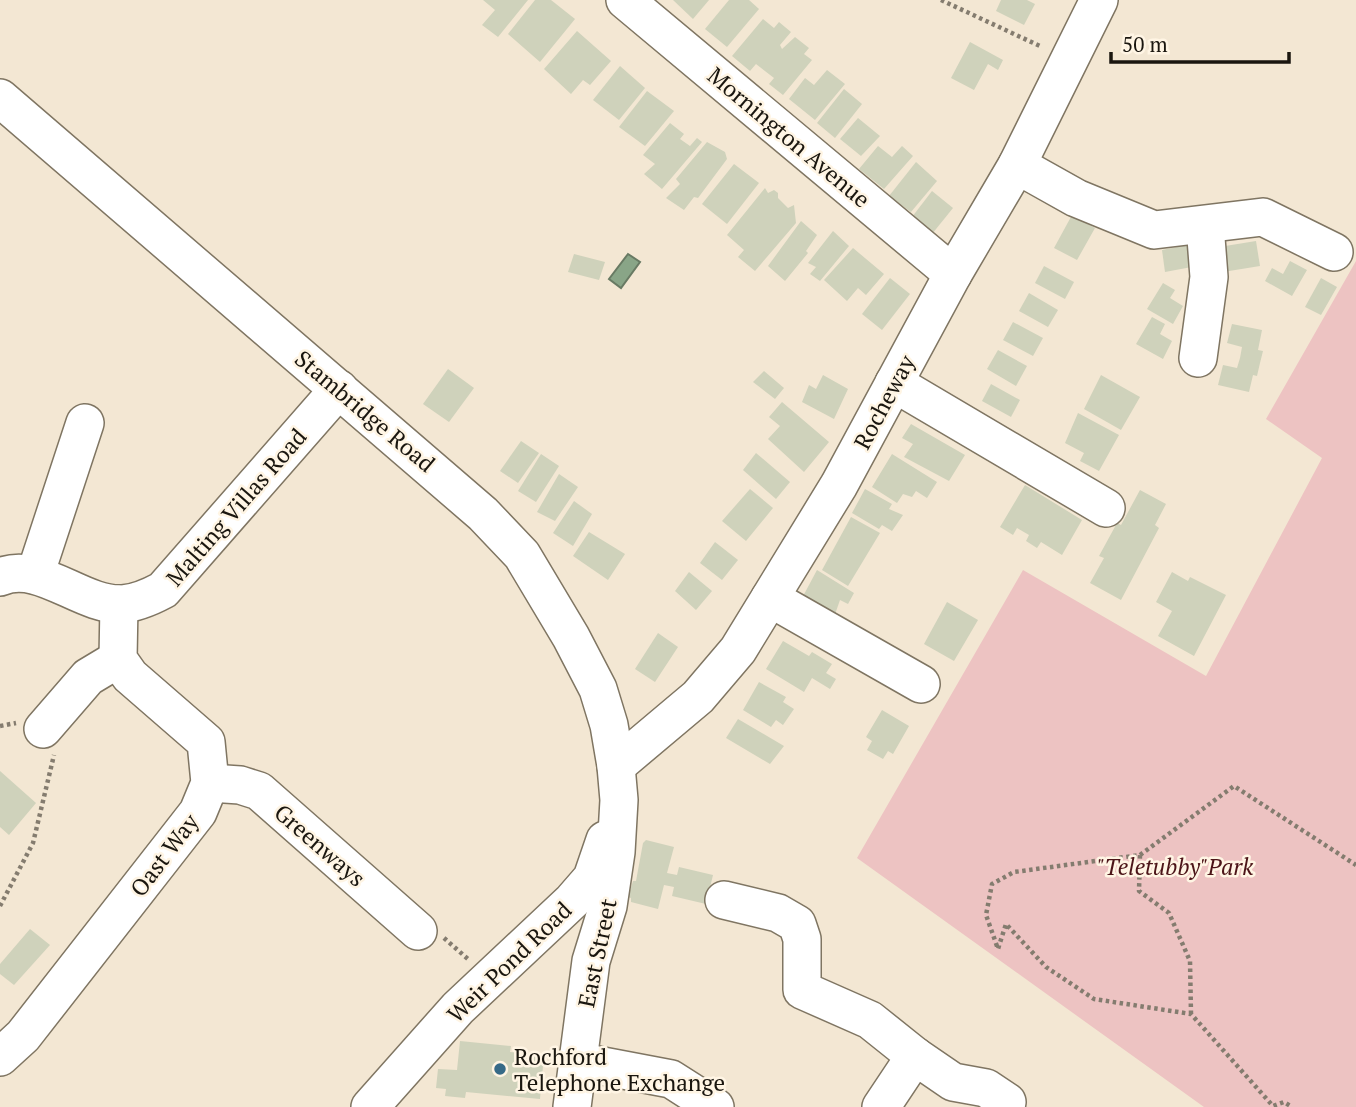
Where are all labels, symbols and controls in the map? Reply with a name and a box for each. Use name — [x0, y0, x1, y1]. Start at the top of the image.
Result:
scale bar — [1111, 21, 1290, 65]
text: 50 m — [1122, 30, 1168, 58]
street label: Mornington Avenue — [701, 60, 877, 214]
street label: Stambridge Road — [288, 343, 442, 479]
street label: Rocheway — [846, 349, 922, 455]
street label: Malting Villas Road — [159, 421, 313, 592]
street label: Greenways — [268, 797, 372, 893]
street label: Oast Way — [123, 807, 205, 903]
park label: "Teletubby"Park — [1097, 851, 1254, 882]
street label: Weir Pond Road — [440, 894, 578, 1029]
street label: East Street — [570, 895, 624, 1010]
place label: Rochford Telephone Exchange — [514, 1041, 725, 1098]
marker: Rochford Telephone Exchange — [492, 1061, 508, 1077]

